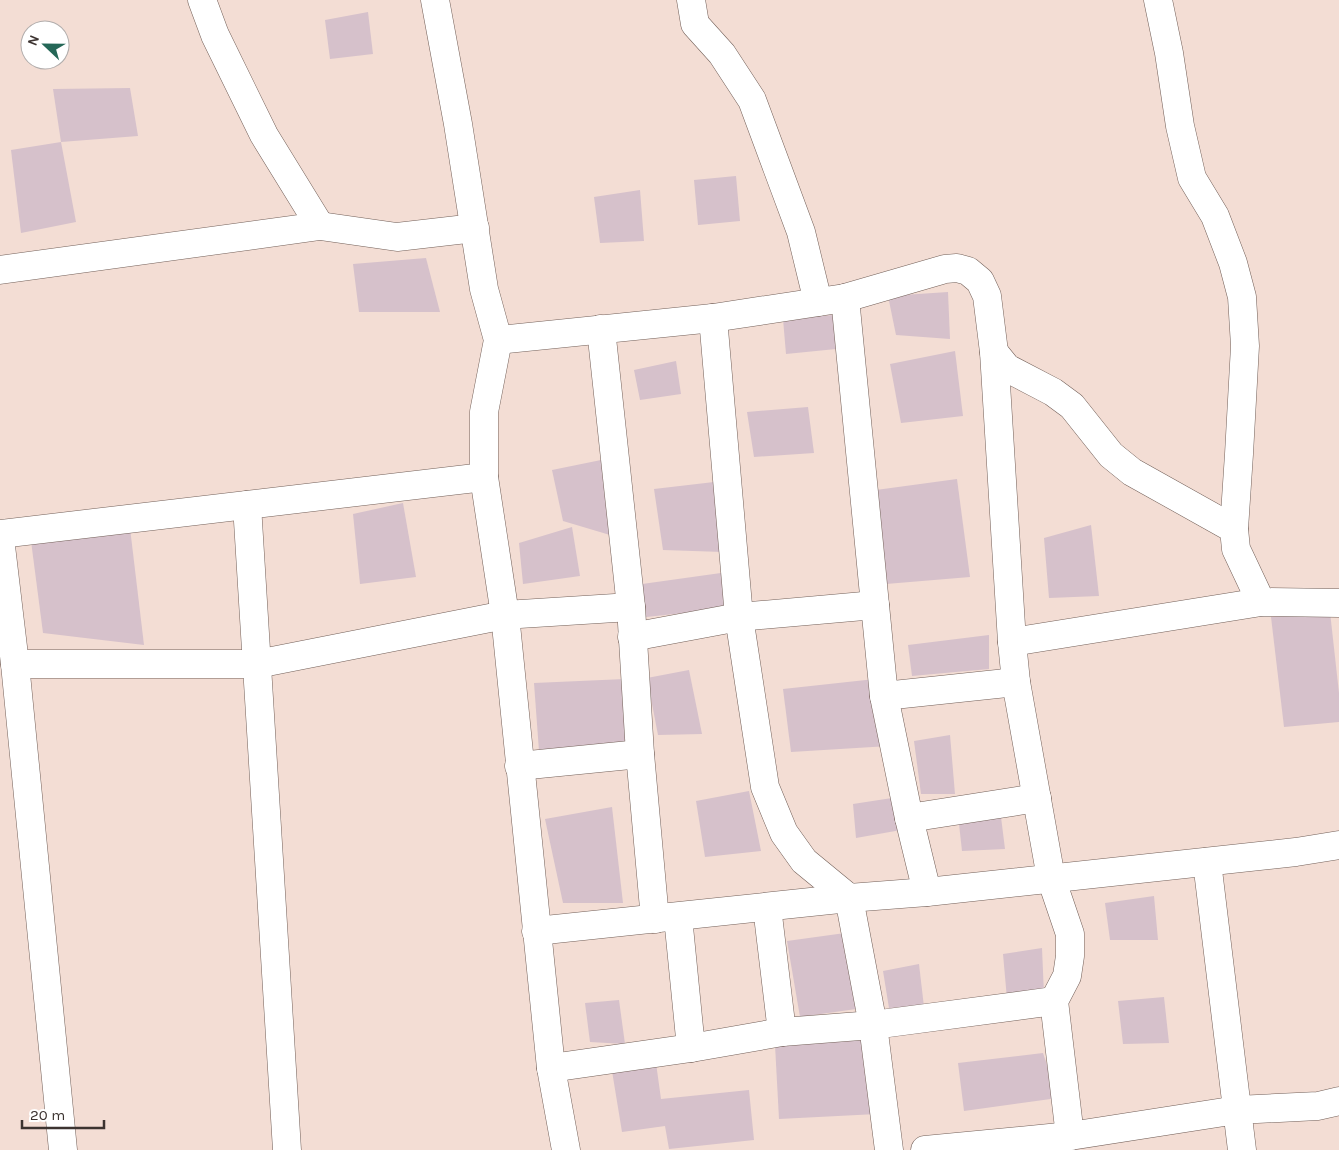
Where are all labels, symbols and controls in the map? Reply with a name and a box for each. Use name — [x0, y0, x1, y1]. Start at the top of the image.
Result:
north arrow — [20, 20, 70, 70]
text: N — [24, 32, 43, 48]
scale bar — [22, 1098, 105, 1130]
text: 20 m — [30, 1106, 65, 1124]

